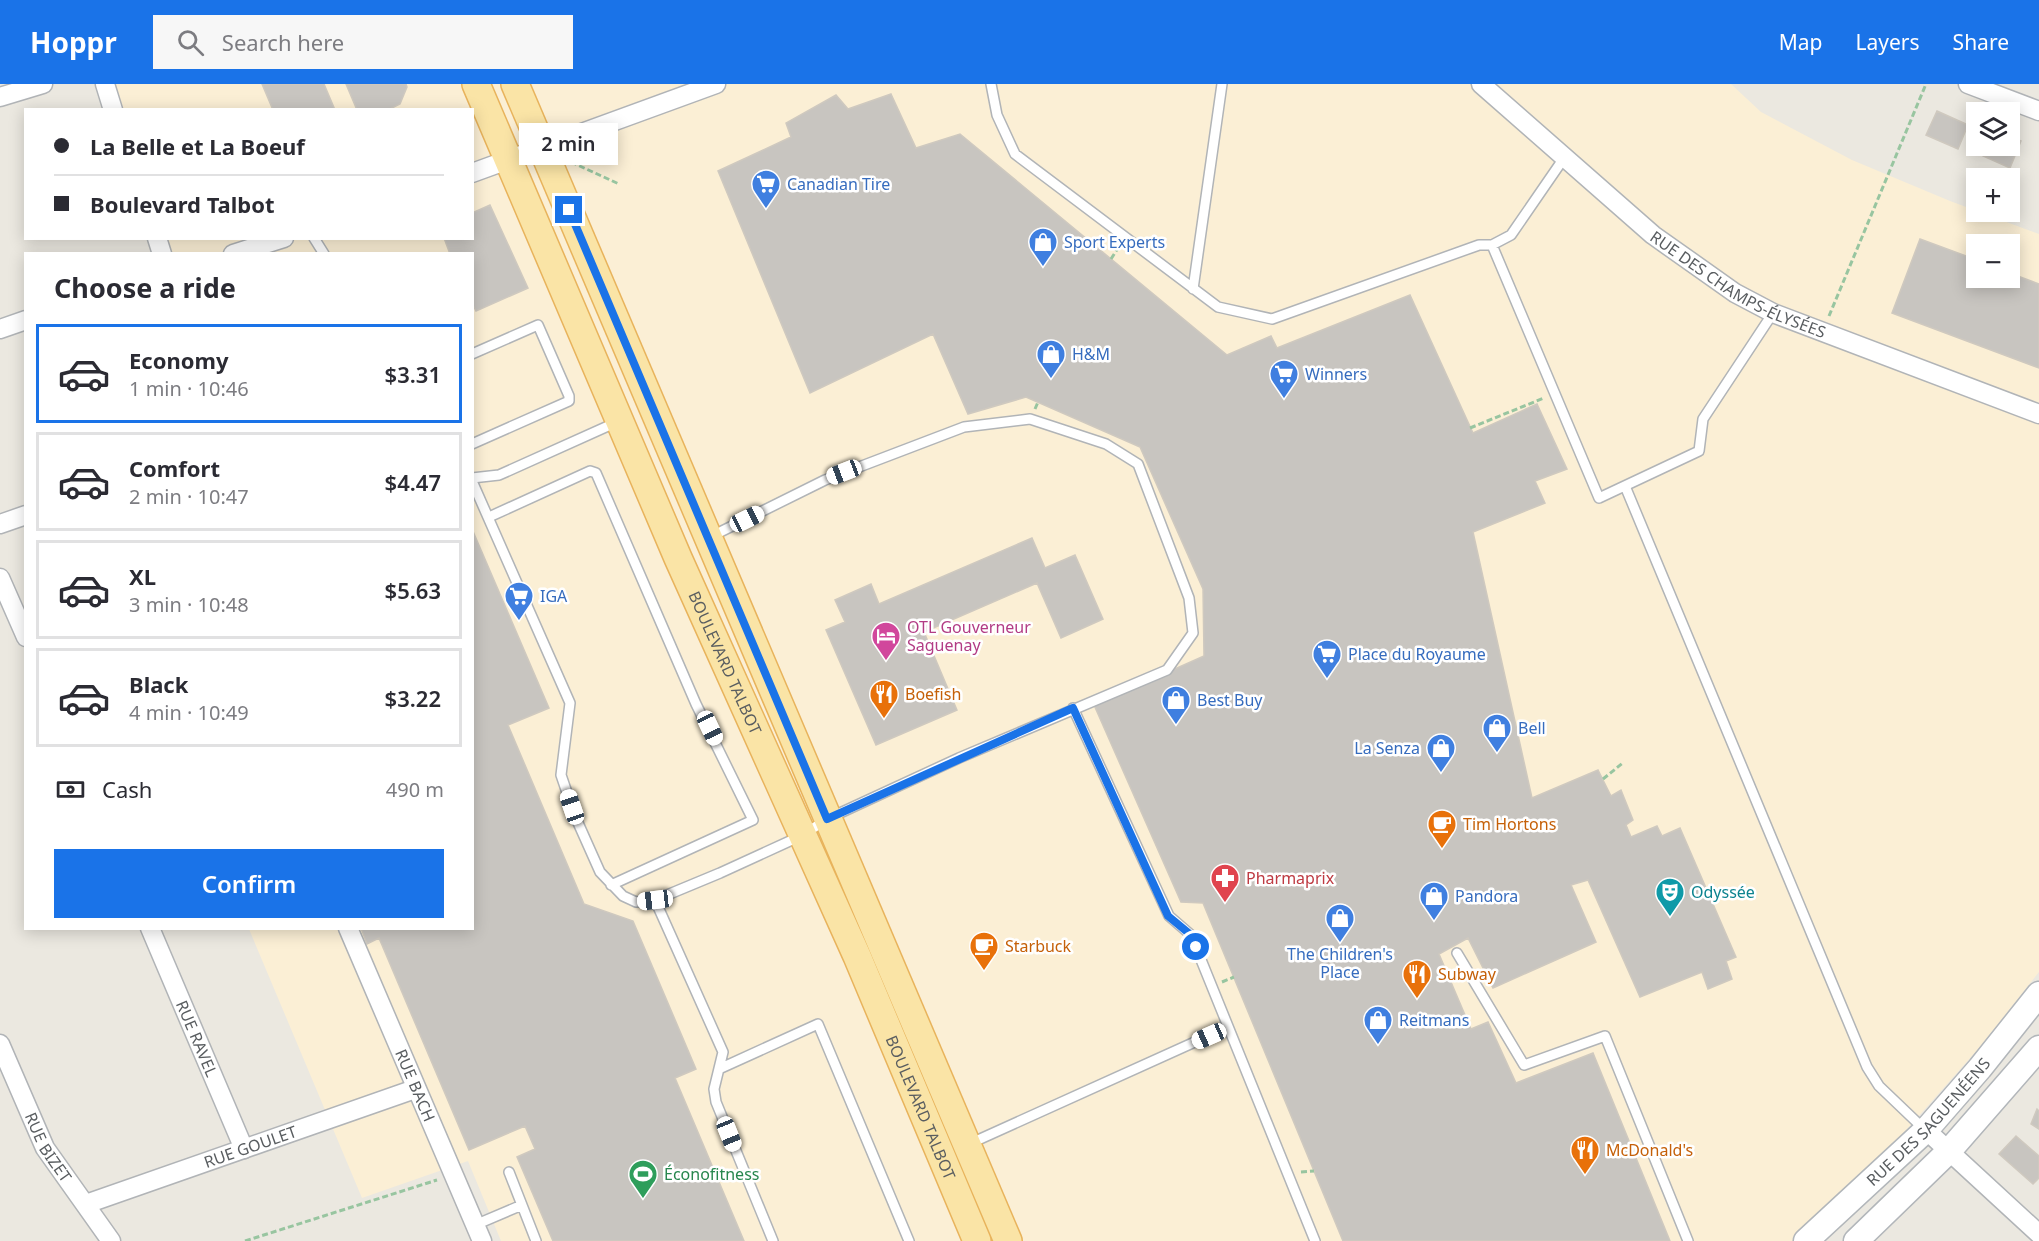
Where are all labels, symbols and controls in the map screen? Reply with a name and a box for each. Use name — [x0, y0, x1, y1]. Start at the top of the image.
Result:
search box — [153, 15, 573, 69]
text: Hoppr — [30, 23, 117, 61]
icon: search — [174, 26, 207, 59]
text: Search here — [222, 27, 344, 57]
text: Map — [1779, 28, 1823, 56]
text: Layers — [1856, 28, 1920, 56]
text: Share — [1953, 28, 2009, 56]
map controls — [1966, 102, 2020, 288]
button: layers — [1966, 102, 2020, 156]
callout: 2 min — [520, 123, 618, 165]
text: 2 min — [541, 130, 596, 157]
text: La Belle et La Boeuf — [90, 131, 305, 161]
supermarket icon: Canadian Tire — [750, 168, 782, 210]
button: + — [1966, 168, 2020, 222]
place label: Canadian Tire — [787, 173, 890, 195]
text: Boulevard Talbot — [90, 189, 275, 219]
route end — [555, 196, 582, 223]
shop icon: Sport Experts — [1027, 226, 1059, 268]
street label: RUE DES CHAMPS-ÉLYSÉES — [1646, 226, 1829, 343]
place label: Sport Experts — [1064, 231, 1165, 253]
button: − — [1966, 234, 2020, 288]
text: Choose a ride — [54, 269, 236, 306]
shop icon: H&M — [1035, 338, 1067, 380]
place label: H&M — [1072, 343, 1110, 365]
text: Economy — [129, 345, 228, 375]
icon: car — [57, 347, 111, 401]
supermarket icon: Winners — [1268, 358, 1300, 400]
text: $3.31 — [385, 359, 441, 389]
place label: Winners — [1305, 363, 1367, 385]
text: 1 min · 10:46 — [129, 375, 249, 402]
text: Comfort — [129, 453, 220, 483]
icon: car — [57, 455, 111, 509]
car — [824, 457, 864, 487]
text: $4.47 — [385, 467, 441, 497]
text: 2 min · 10:47 — [129, 483, 249, 510]
car — [727, 503, 767, 535]
text: XL — [129, 561, 156, 591]
icon: car — [57, 563, 111, 617]
text: $5.63 — [385, 575, 441, 605]
supermarket icon: IGA — [503, 580, 535, 622]
place label: IGA — [540, 585, 568, 607]
street label: BOULEVARD TALBOT — [683, 588, 767, 738]
text: 3 min · 10:48 — [129, 591, 249, 618]
place label: OTL Gouverneur Saguenay — [907, 616, 1031, 656]
hotel icon: OTL Gouverneur Saguenay — [870, 620, 902, 662]
supermarket icon: Place du Royaume — [1311, 638, 1343, 680]
place label: Place du Royaume — [1348, 643, 1486, 665]
text: Black — [129, 669, 188, 699]
icon: car — [57, 671, 111, 725]
restaurant icon: Boefish — [868, 678, 900, 720]
text: $3.22 — [385, 683, 441, 713]
place label: Boefish — [905, 683, 961, 705]
shop icon: Best Buy — [1160, 684, 1192, 726]
place label: Best Buy — [1197, 689, 1263, 711]
text: 4 min · 10:49 — [129, 699, 249, 726]
car — [694, 708, 726, 748]
shop icon: Bell — [1481, 712, 1513, 754]
place label: Bell — [1518, 717, 1546, 739]
shop icon: La Senza — [1425, 732, 1457, 774]
place label: La Senza — [1354, 737, 1420, 759]
icon: cash — [54, 773, 87, 806]
text: Cash — [102, 774, 152, 804]
text: 490 m — [386, 776, 444, 803]
car — [558, 787, 586, 827]
cafe icon: Tim Hortons — [1426, 808, 1458, 850]
place label: Tim Hortons — [1463, 813, 1556, 835]
button: Confirm — [54, 849, 444, 918]
pharmacy icon: Pharmaprix — [1209, 862, 1241, 904]
place label: Pharmaprix — [1246, 867, 1335, 889]
theatre icon: Odyssée — [1654, 876, 1686, 918]
shop icon: Pandora — [1418, 880, 1450, 922]
place label: Odyssée — [1691, 881, 1755, 903]
place label: Pandora — [1455, 885, 1518, 907]
car — [636, 889, 674, 911]
shop icon: The Children's Place — [1324, 902, 1356, 944]
cafe icon: Starbuck — [968, 930, 1000, 972]
route start — [1182, 933, 1209, 960]
place label: Starbuck — [1005, 935, 1072, 957]
place label: The Children's Place — [1287, 943, 1393, 983]
restaurant icon: Subway — [1401, 958, 1433, 1000]
place label: Subway — [1438, 963, 1497, 985]
street label: RUE RAVEL — [171, 997, 223, 1080]
shop icon: Reitmans — [1362, 1004, 1394, 1046]
place label: Reitmans — [1399, 1009, 1469, 1031]
car — [1189, 1020, 1229, 1052]
street label: BOULEVARD TALBOT — [881, 1032, 961, 1183]
street label: RUE BACH — [390, 1045, 441, 1125]
street label: RUE DES SAGUENÉENS — [1862, 1053, 1995, 1191]
street label: RUE BIZET — [20, 1109, 77, 1187]
car — [714, 1114, 744, 1154]
street label: RUE GOULET — [201, 1120, 300, 1173]
restaurant icon: McDonald's — [1569, 1134, 1601, 1176]
place label: McDonald's — [1606, 1139, 1693, 1161]
sports icon: Éconofitness — [627, 1158, 659, 1200]
place label: Éconofitness — [664, 1163, 759, 1185]

